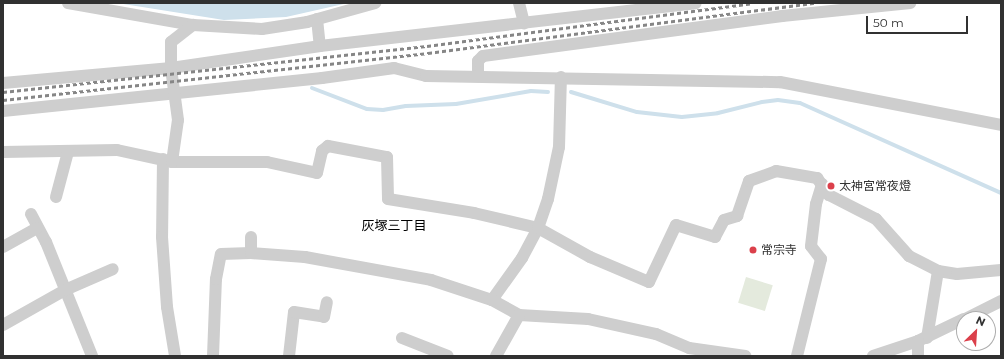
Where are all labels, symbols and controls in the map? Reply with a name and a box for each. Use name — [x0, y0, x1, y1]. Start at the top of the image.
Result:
scale bar — [868, 8, 970, 34]
text: 50 m — [873, 15, 904, 30]
place label: 太神宮常夜燈 — [839, 179, 911, 193]
marker: 太神宮常夜燈 — [826, 181, 836, 191]
district label: 灰塚三丁目 — [362, 217, 426, 233]
place label: 常宗寺 — [761, 243, 797, 257]
marker: 常宗寺 — [748, 245, 758, 255]
north arrow — [956, 311, 996, 351]
text: N — [974, 313, 988, 329]

